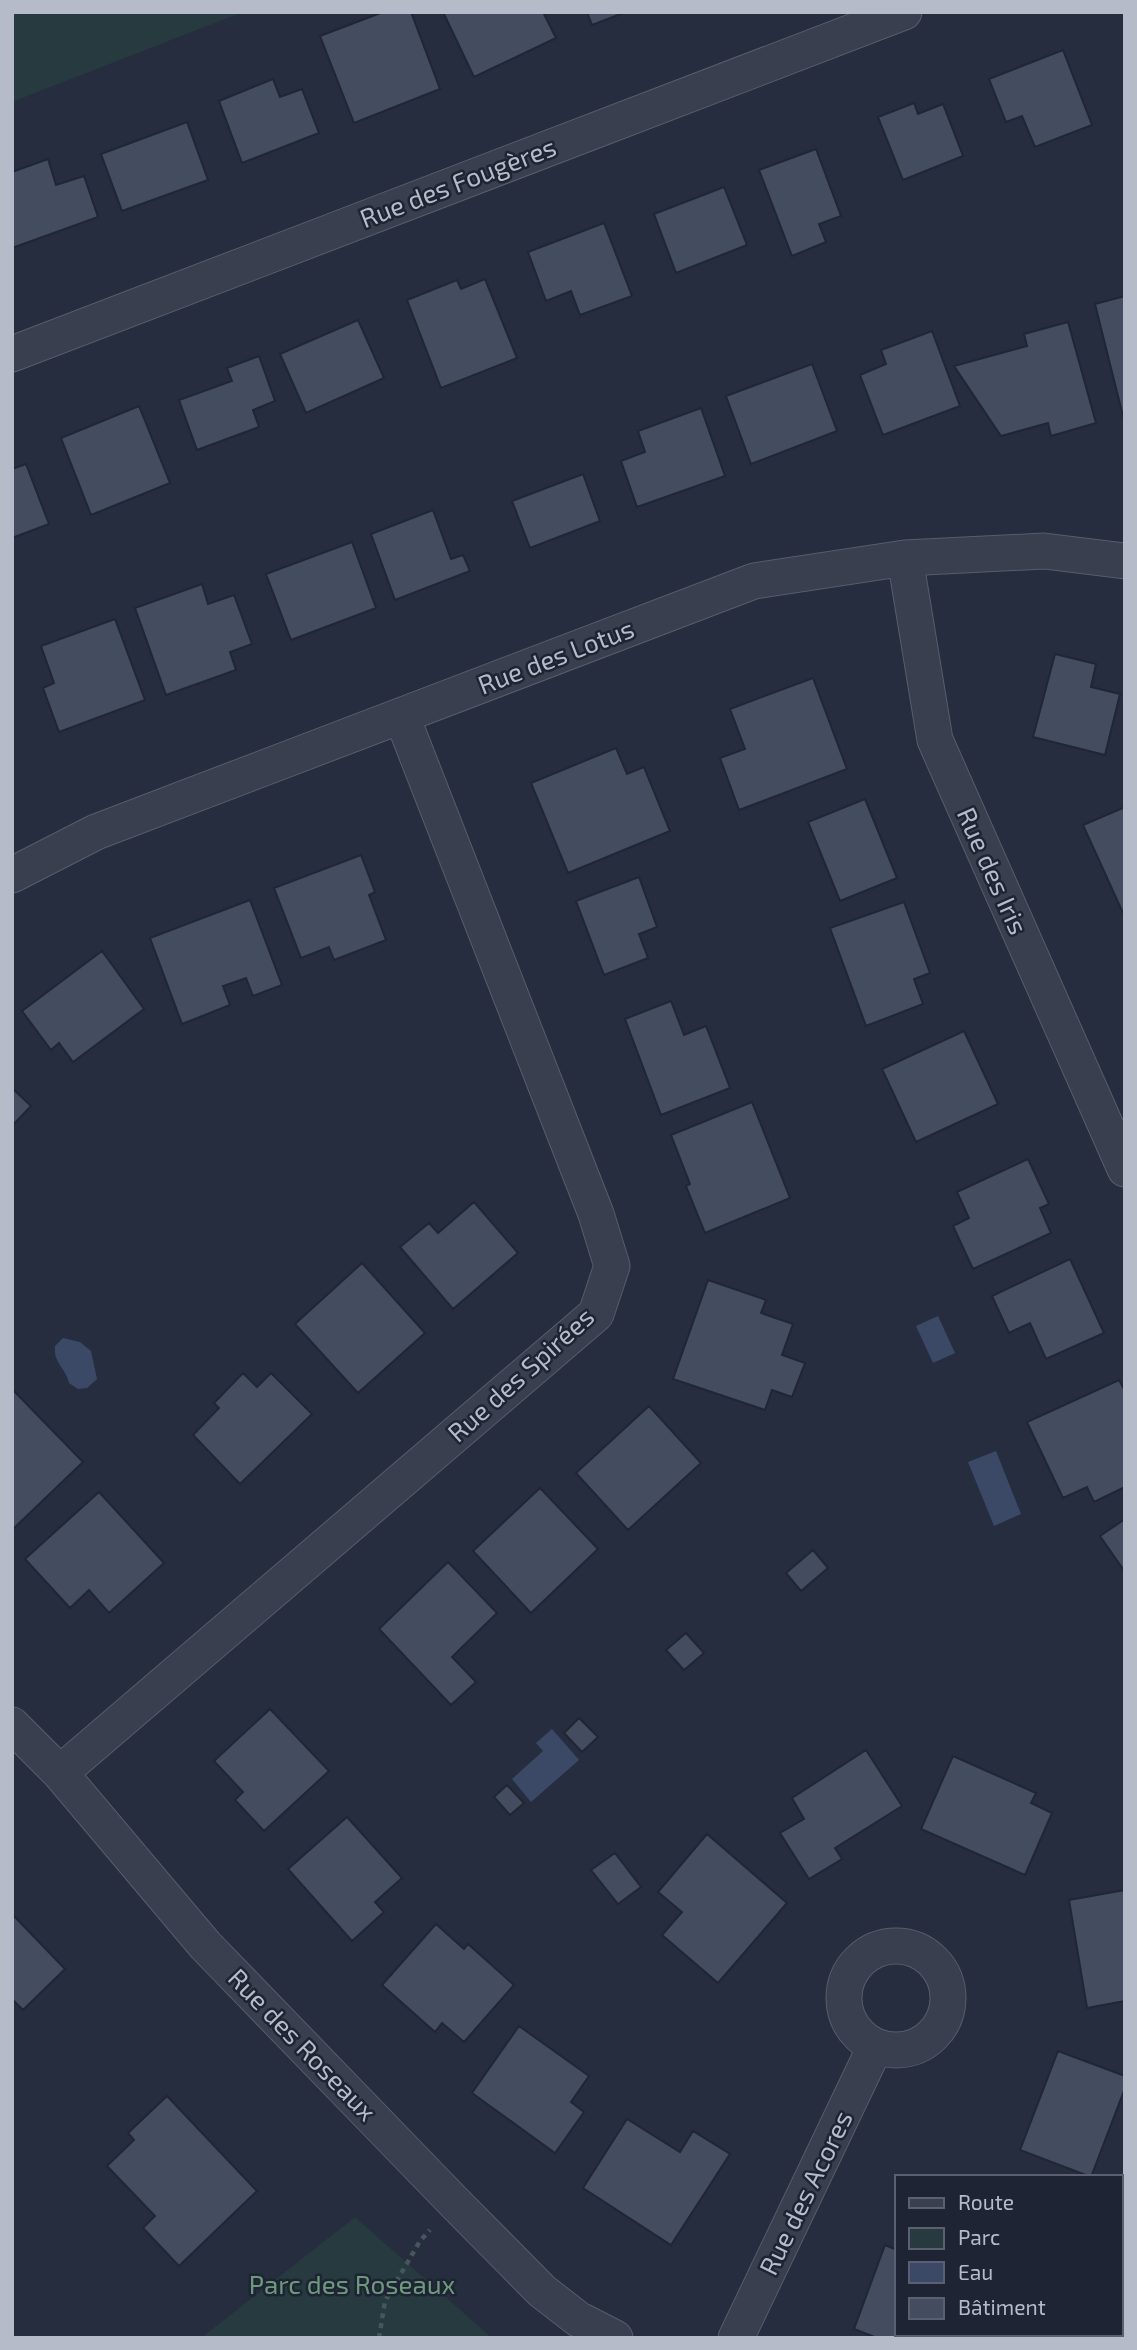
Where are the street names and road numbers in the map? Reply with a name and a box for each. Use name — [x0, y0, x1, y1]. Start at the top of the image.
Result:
street label: Rue des Fougères — [355, 130, 560, 233]
street label: Rue des Lotus — [473, 612, 638, 700]
street label: Rue des Iris — [952, 802, 1035, 939]
street label: Rue des Spirées — [441, 1300, 599, 1448]
street label: Rue des Roseaux — [223, 1962, 384, 2127]
street label: Rue des Acores — [752, 2105, 858, 2279]

